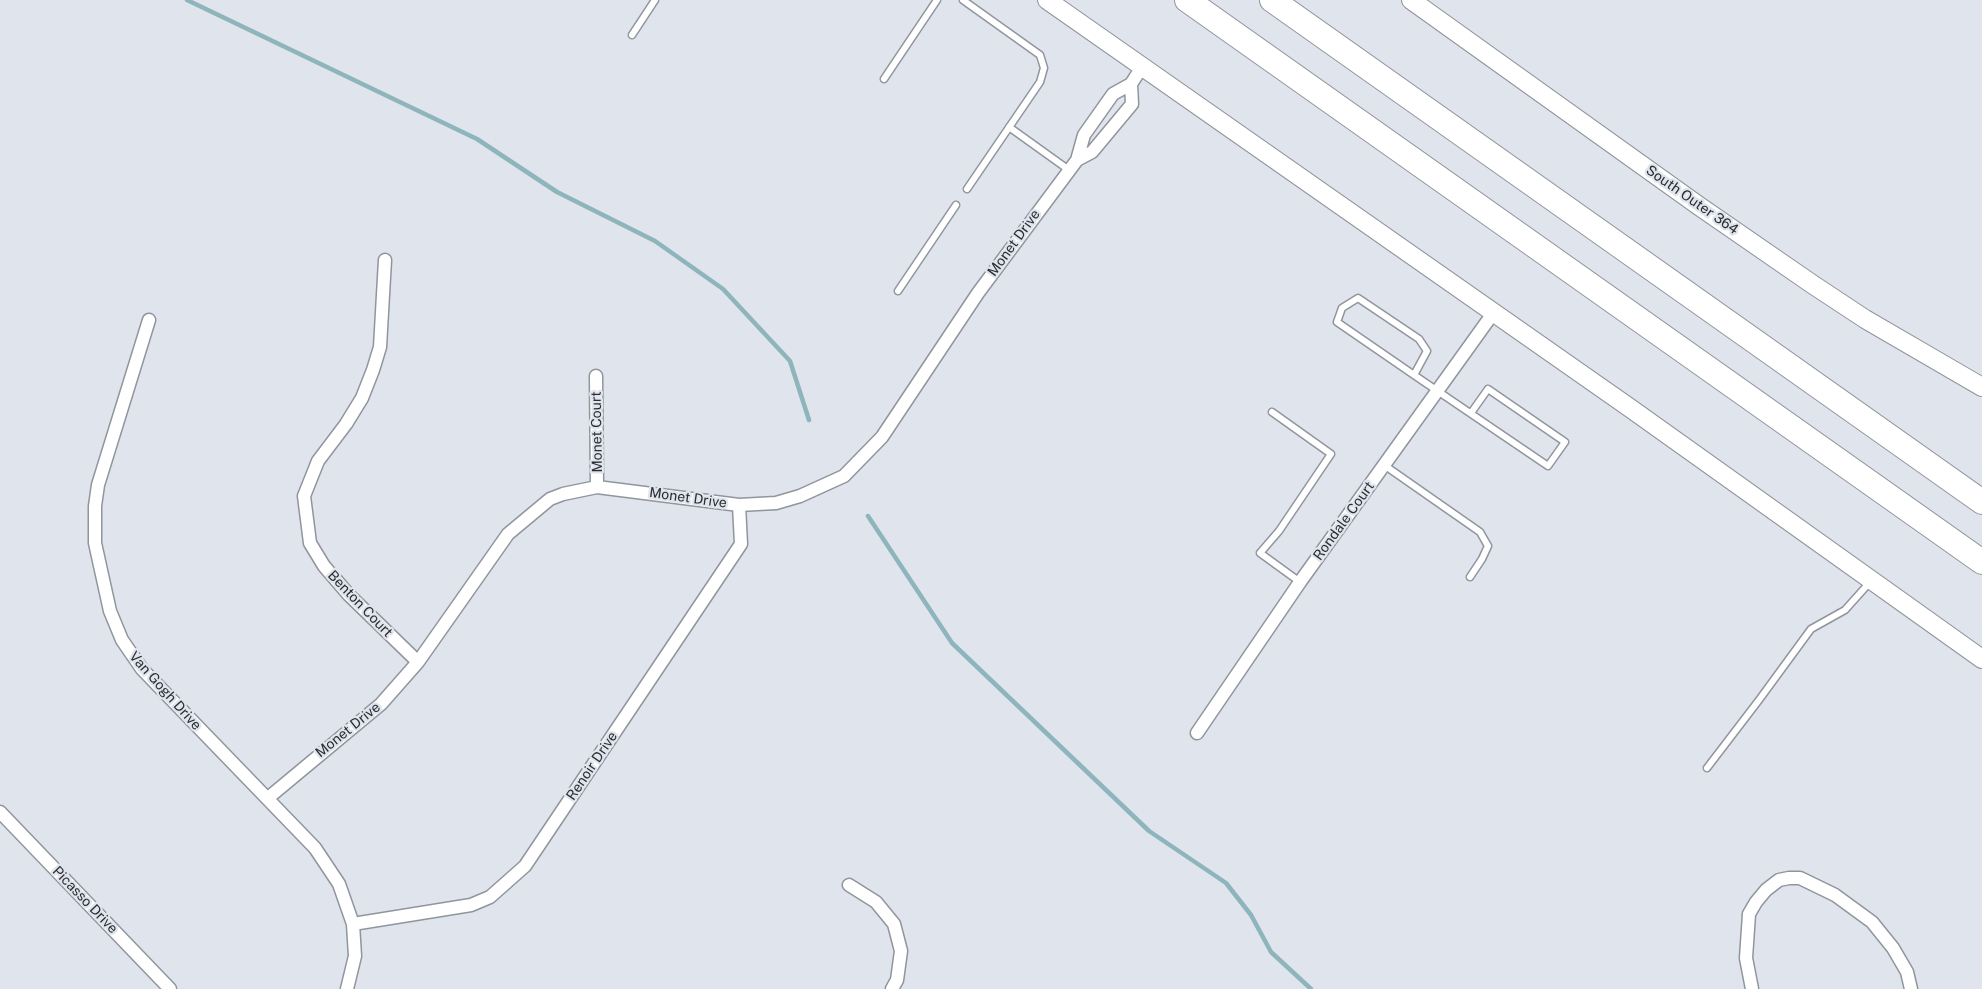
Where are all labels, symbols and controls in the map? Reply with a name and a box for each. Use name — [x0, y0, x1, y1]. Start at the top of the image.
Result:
street label: South Outer 364 — [1643, 162, 1741, 238]
street label: Monet Drive — [984, 206, 1044, 280]
street label: Monet Court — [588, 391, 606, 473]
street label: Rondale Court — [1310, 478, 1378, 564]
street label: Monet Drive — [648, 484, 728, 512]
street label: Benton Court — [324, 567, 396, 641]
street label: Van Gogh Drive — [125, 648, 205, 734]
street label: Monet Drive — [312, 699, 384, 761]
street label: Renoir Drive — [563, 729, 621, 803]
street label: Picasso Drive — [49, 863, 121, 937]

